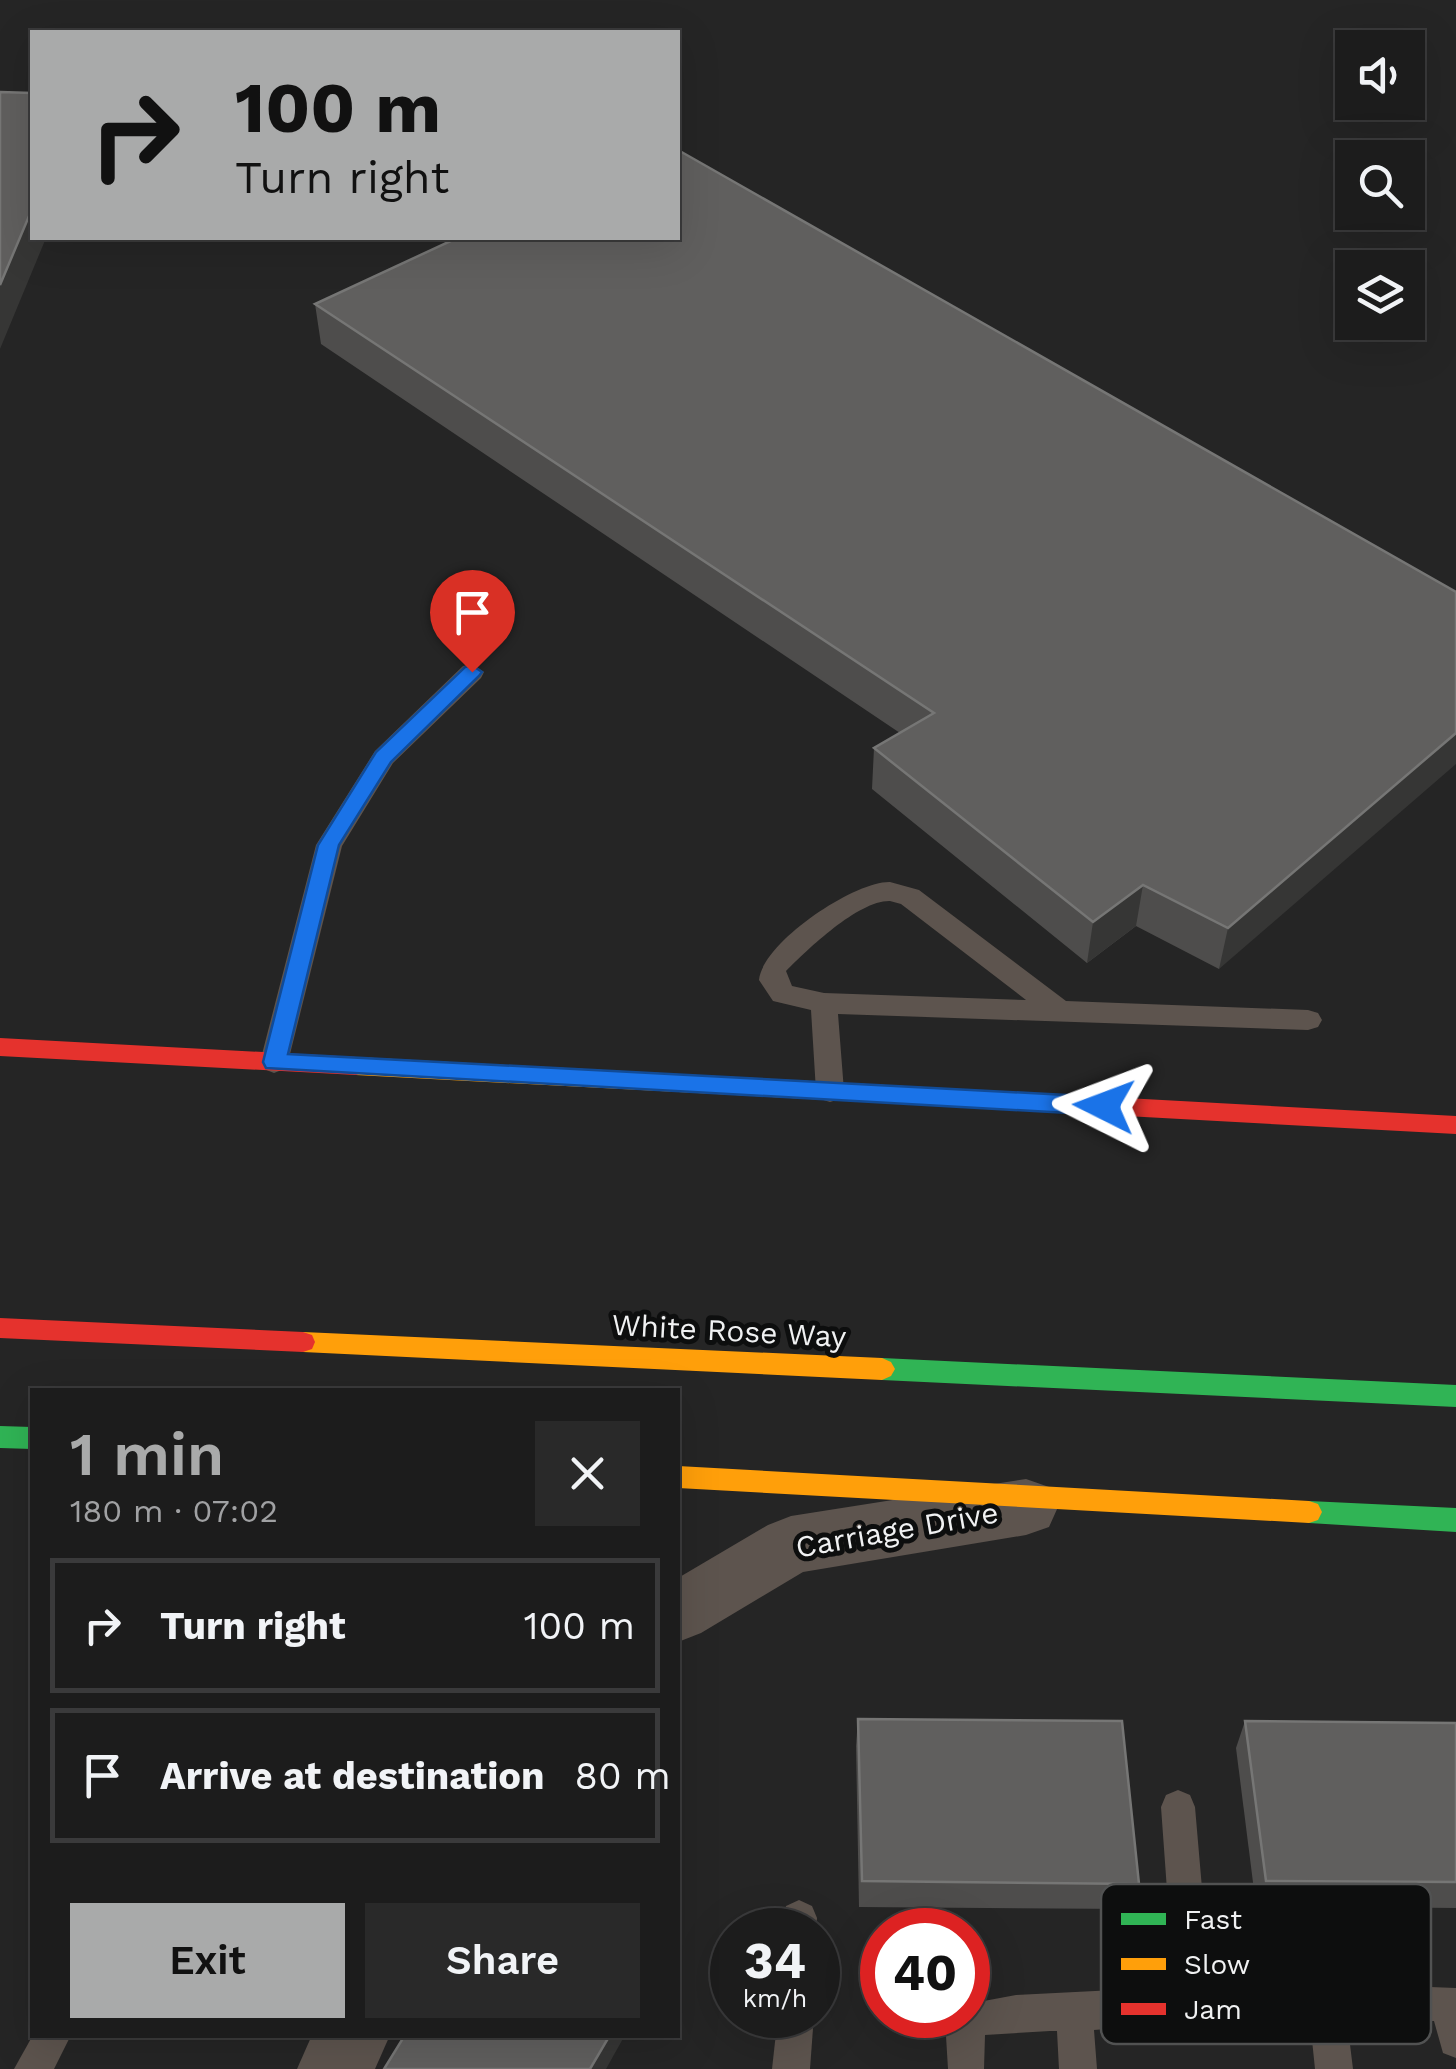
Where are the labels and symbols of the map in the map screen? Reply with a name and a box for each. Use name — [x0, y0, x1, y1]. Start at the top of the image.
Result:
pin — [430, 570, 515, 673]
position arrow — [1052, 1054, 1156, 1158]
street label: White Rose Way — [611, 1307, 848, 1354]
street label: Carriage Drive — [793, 1494, 1001, 1565]
legend — [1101, 1884, 1431, 2044]
text: Fast — [1184, 1903, 1242, 1936]
speed limit sign: 40 — [860, 1908, 990, 2038]
text: Slow — [1184, 1948, 1250, 1981]
text: Jam — [1184, 1993, 1242, 2026]

